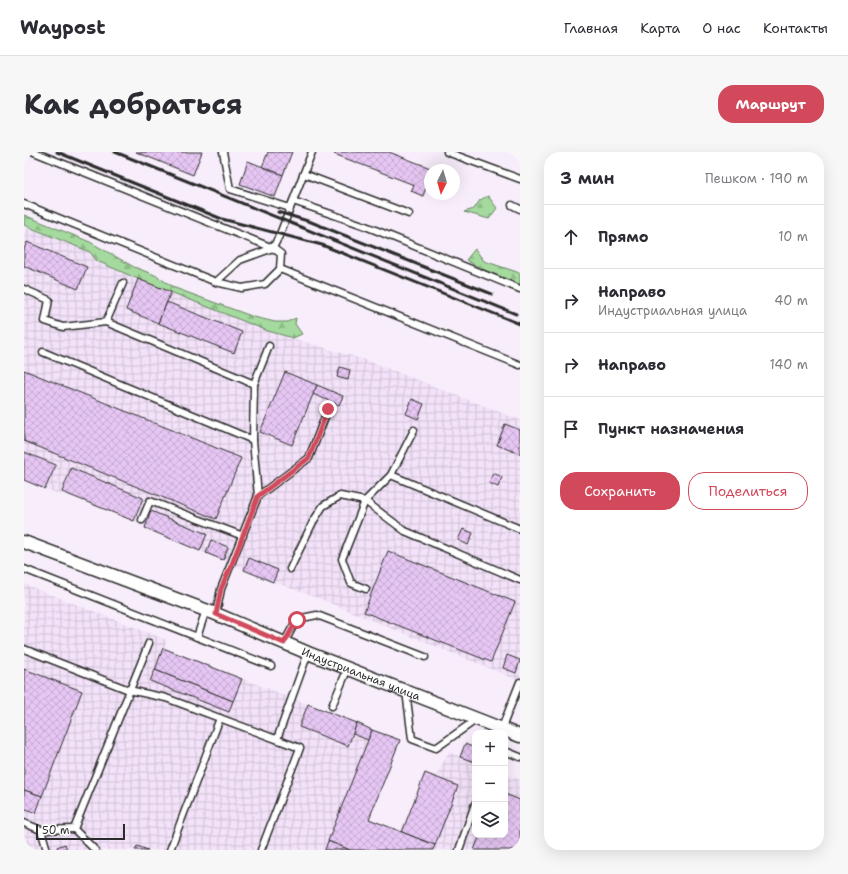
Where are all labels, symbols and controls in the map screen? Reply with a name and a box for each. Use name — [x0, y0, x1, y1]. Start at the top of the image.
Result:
text: Waypost — [20, 15, 105, 40]
text: Главная — [564, 19, 618, 37]
text: Карта — [640, 19, 680, 37]
text: О нас — [702, 19, 741, 37]
text: Контакты — [763, 19, 828, 37]
text: Как добраться — [24, 85, 243, 123]
button: Маршрут — [718, 85, 824, 123]
north arrow — [424, 164, 460, 200]
text: 3 мин — [560, 167, 615, 189]
text: Пешком · 190 m — [705, 170, 808, 187]
icon: ahead — [560, 226, 582, 248]
text: Прямо — [598, 227, 648, 247]
text: 10 m — [778, 228, 808, 245]
text: Направо — [598, 282, 666, 302]
icon: right — [560, 290, 582, 312]
text: 40 m — [774, 292, 808, 309]
text: Индустриальная улица — [598, 302, 747, 319]
icon: right — [560, 354, 582, 376]
text: Направо — [598, 355, 666, 375]
text: 140 m — [769, 356, 808, 373]
route end — [319, 400, 337, 418]
icon: arrive — [560, 418, 582, 440]
text: Пункт назначения — [598, 419, 744, 439]
button: Сохранить — [560, 472, 680, 510]
button: Поделиться — [688, 472, 808, 510]
route start — [288, 611, 306, 629]
street label: Индустриальная улица — [299, 644, 423, 704]
map controls — [472, 730, 508, 838]
button: + — [472, 730, 508, 766]
button: − — [472, 766, 508, 802]
button: layers — [472, 802, 508, 838]
scale bar — [36, 822, 125, 841]
text: 50 m — [42, 823, 70, 838]

